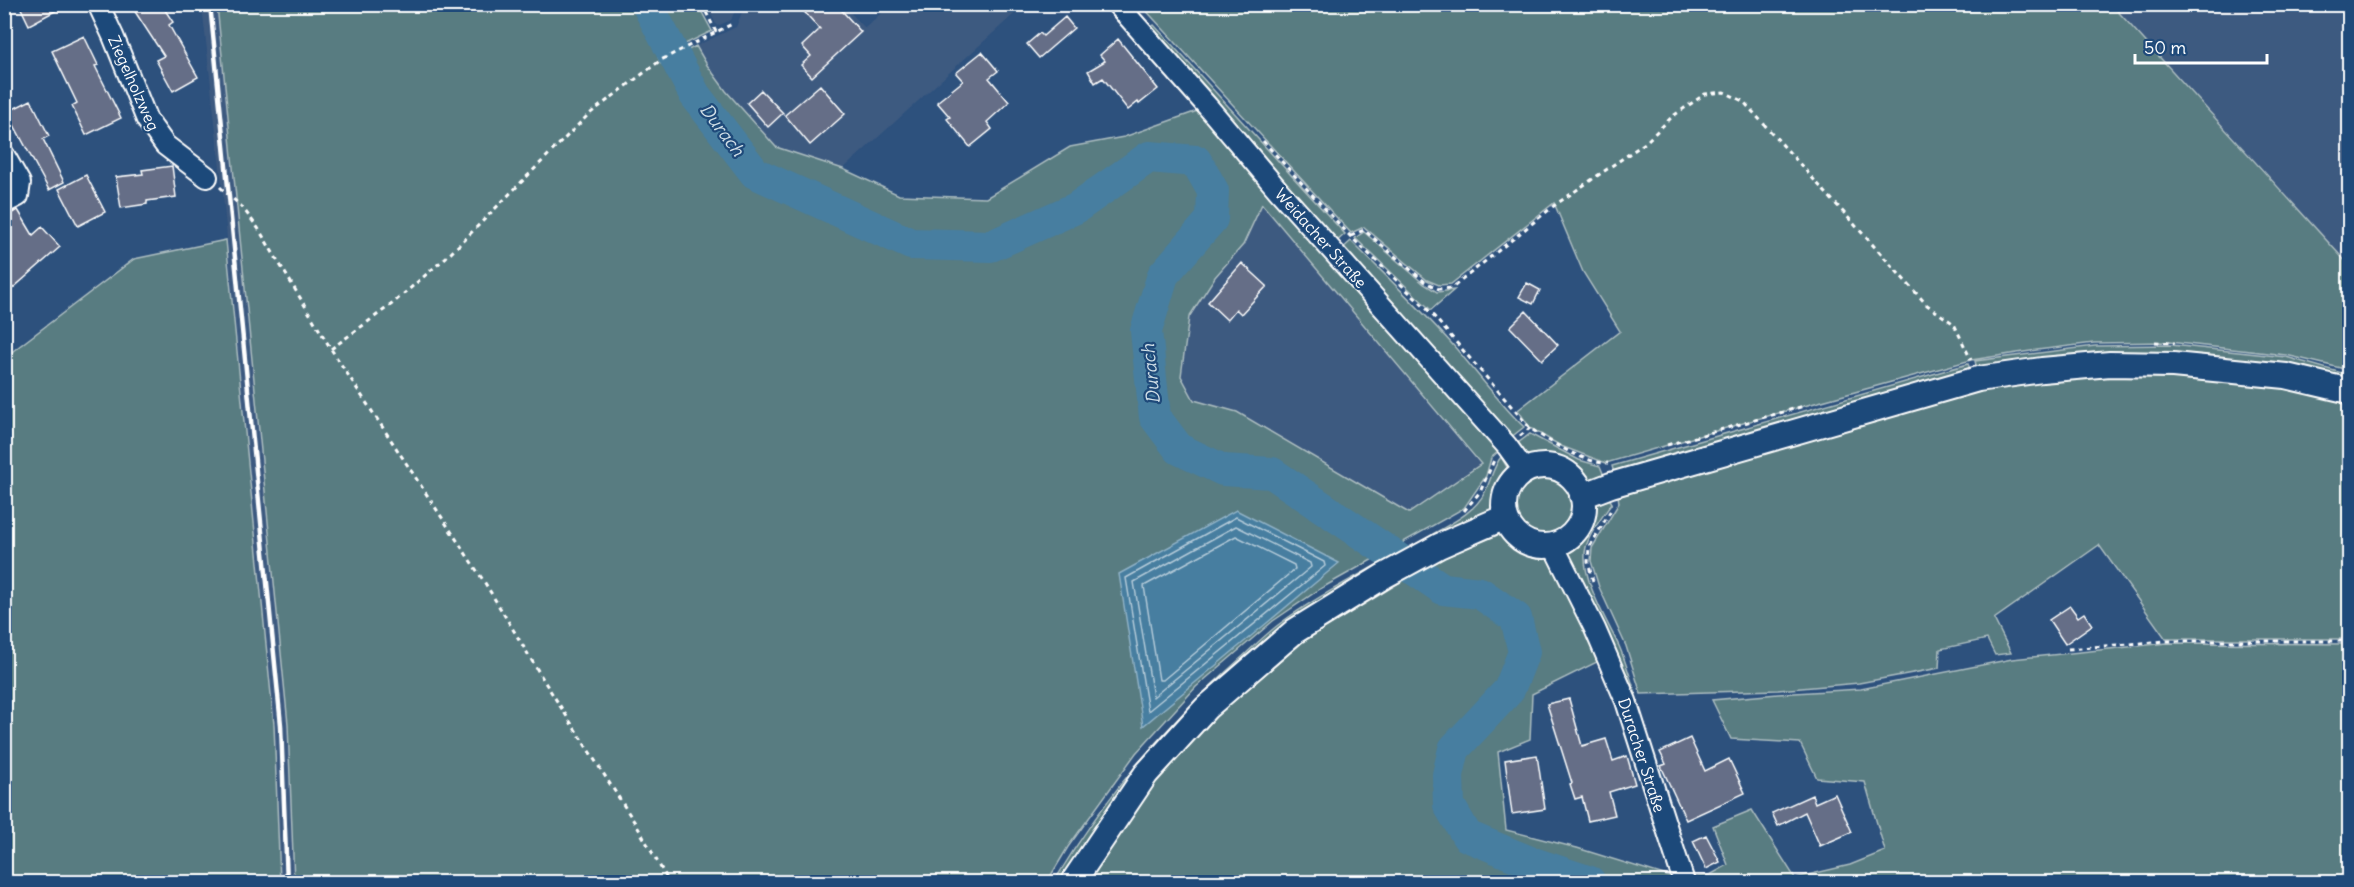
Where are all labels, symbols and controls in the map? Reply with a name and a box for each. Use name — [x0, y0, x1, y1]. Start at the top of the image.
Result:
scale bar — [2135, 27, 2267, 65]
street label: Ziegelholzweg — [104, 32, 164, 134]
text: 50 m — [2144, 36, 2186, 59]
water label: Durach — [695, 99, 750, 161]
street label: Weidacher Straße — [1271, 184, 1371, 292]
water label: Durach — [1136, 342, 1165, 405]
street label: Duracher Straße — [1614, 695, 1670, 815]

